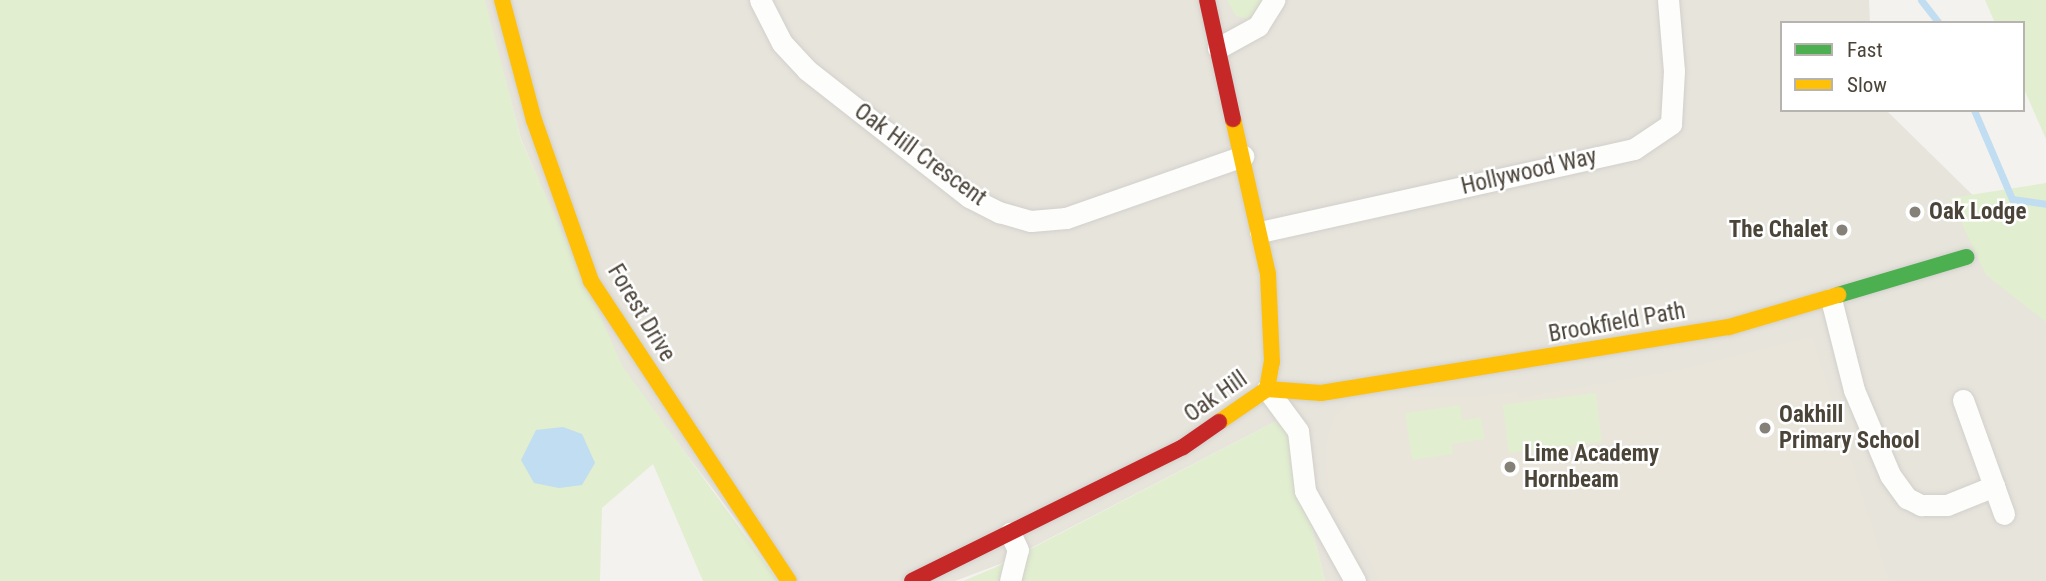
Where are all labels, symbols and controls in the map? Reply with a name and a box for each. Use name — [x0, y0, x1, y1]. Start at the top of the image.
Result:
legend — [1780, 21, 2025, 112]
text: Fast — [1847, 38, 1883, 62]
text: Slow — [1847, 73, 1887, 97]
street label: Oak Hill Crescent — [849, 98, 991, 212]
street label: Hollywood Way — [1459, 143, 1599, 201]
place label: Oak Lodge — [1929, 198, 2026, 226]
marker: Oak Lodge — [1907, 204, 1923, 220]
place label: The Chalet — [1729, 216, 1828, 244]
marker: The Chalet — [1834, 222, 1850, 238]
street label: Forest Drive — [601, 259, 681, 367]
street label: Brookfield Path — [1546, 297, 1688, 349]
street label: Oak Hill — [1179, 365, 1253, 429]
place label: Oakhill Primary School — [1779, 401, 1920, 455]
marker: Oakhill Primary School — [1757, 420, 1773, 436]
place label: Lime Academy Hornbeam — [1524, 440, 1659, 494]
marker: Lime Academy Hornbeam — [1502, 459, 1518, 475]

